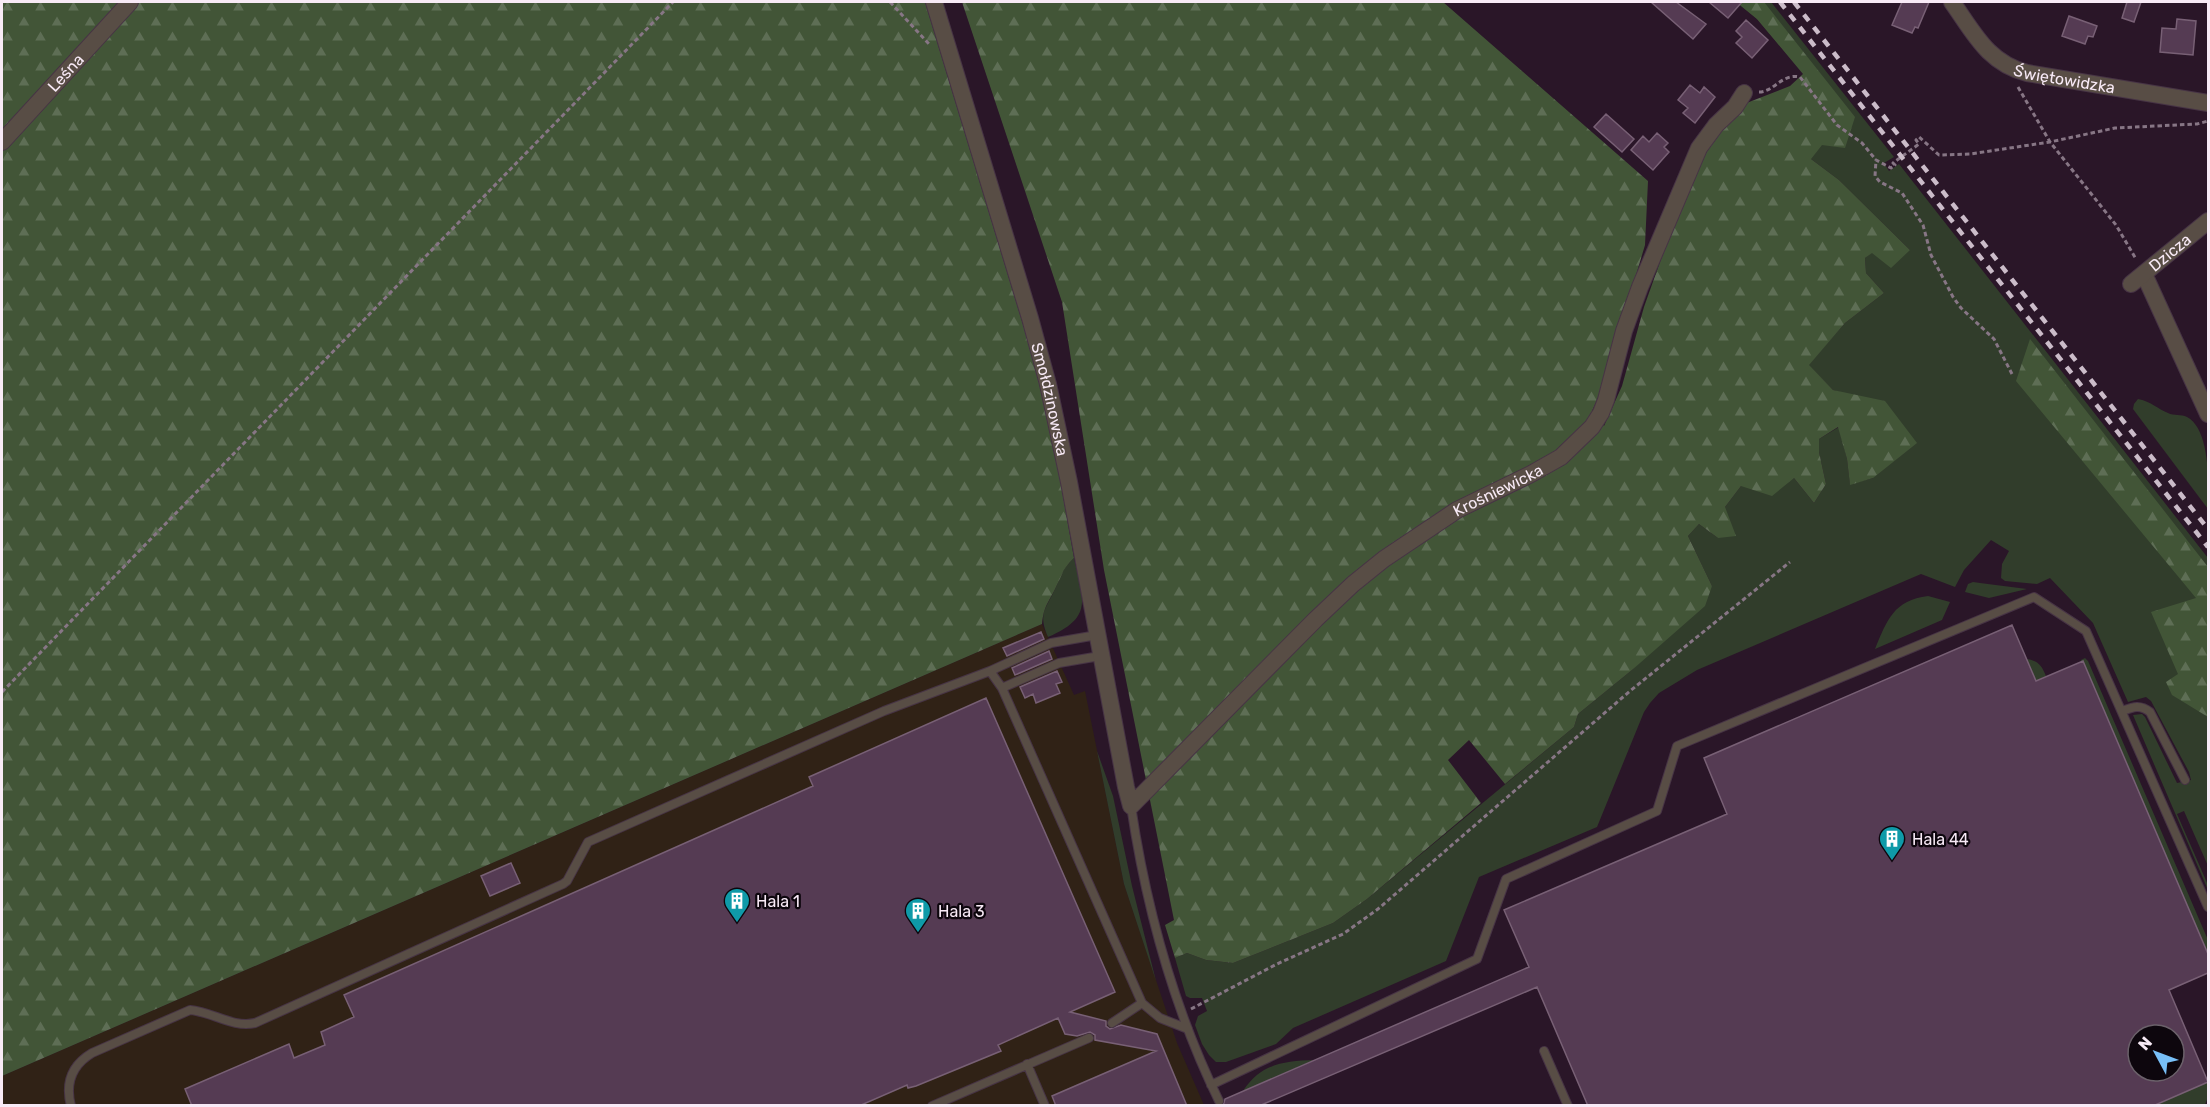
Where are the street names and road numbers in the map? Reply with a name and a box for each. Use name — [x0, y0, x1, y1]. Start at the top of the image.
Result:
street label: Leśna — [44, 50, 88, 96]
street label: Świętowidzka — [2011, 59, 2116, 97]
street label: Dzicza — [2145, 230, 2195, 276]
street label: Smołdzinowska — [1027, 341, 1072, 458]
street label: Krośniewicka — [1450, 460, 1546, 520]

